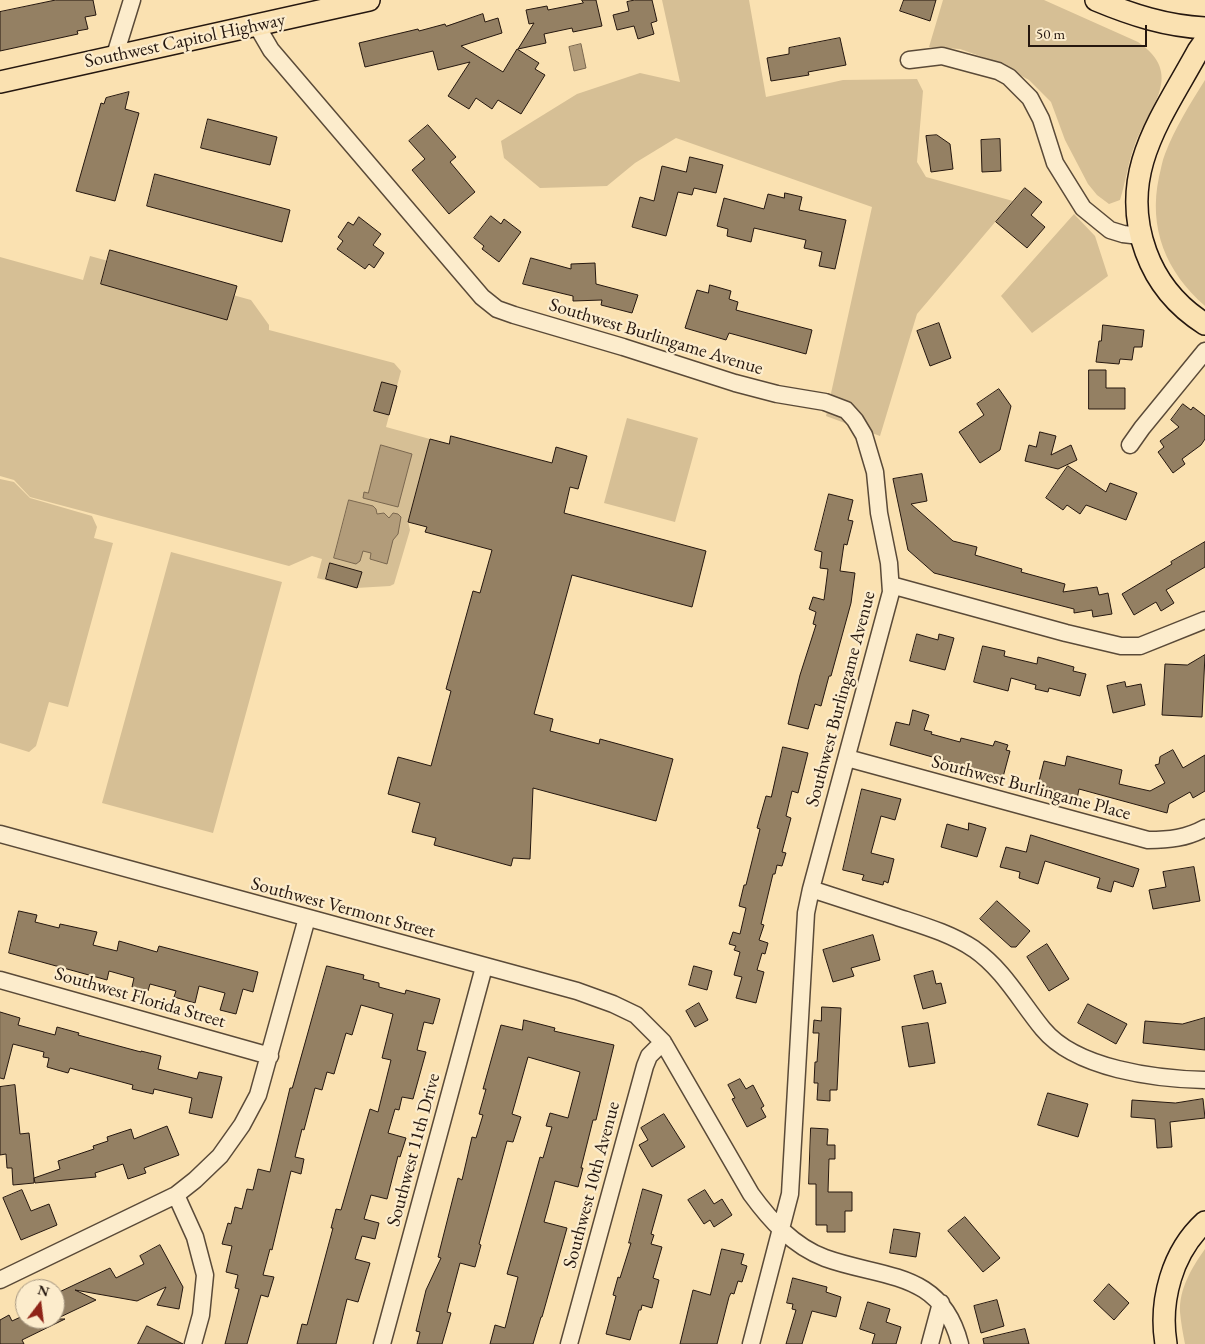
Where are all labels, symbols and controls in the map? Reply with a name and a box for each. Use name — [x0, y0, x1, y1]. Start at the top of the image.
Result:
street label: Southwest Capitol Highway — [83, 9, 287, 73]
scale bar — [1030, 15, 1149, 47]
text: 50 m — [1036, 24, 1065, 43]
street label: Southwest Burlingame Avenue — [546, 294, 766, 380]
street label: Southwest Burlingame Avenue — [801, 589, 881, 809]
street label: Southwest Burlingame Place — [929, 750, 1133, 826]
street label: Southwest Vermont Street — [248, 872, 438, 944]
street label: Southwest Florida Street — [52, 963, 228, 1033]
street label: Southwest 11th Drive — [383, 1071, 445, 1229]
street label: Southwest 10th Avenue — [559, 1099, 625, 1271]
north arrow — [15, 1279, 65, 1329]
text: N — [36, 1280, 51, 1301]

